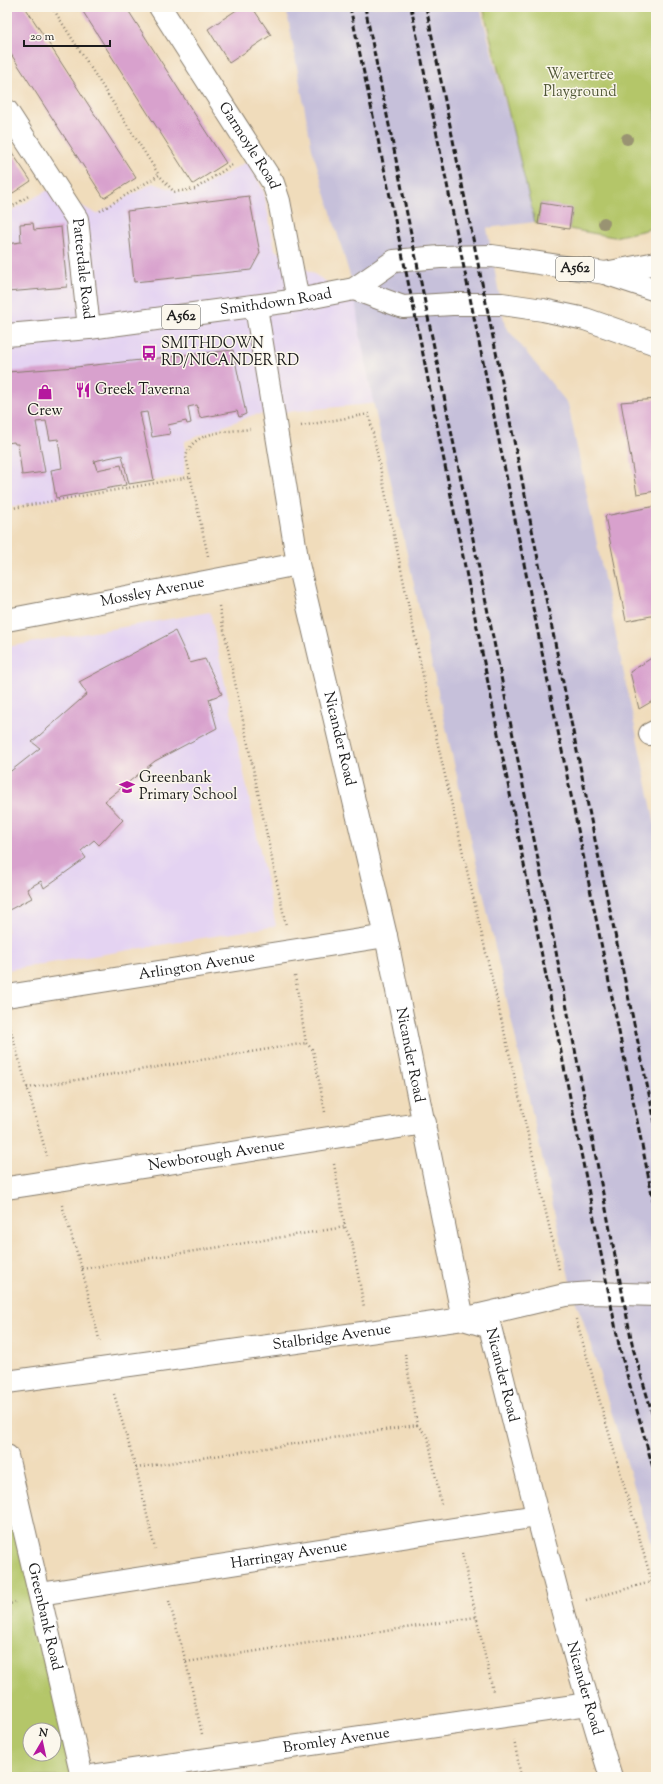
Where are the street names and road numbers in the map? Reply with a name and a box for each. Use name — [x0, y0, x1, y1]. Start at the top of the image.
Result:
street label: Garmoyle Road — [213, 98, 285, 192]
street label: Patterdale Road — [67, 217, 99, 321]
road number: A562 — [556, 257, 594, 281]
street label: Smithdown Road — [219, 283, 334, 321]
road number: A562 — [162, 305, 200, 329]
street label: Mossley Avenue — [99, 572, 206, 612]
street label: Nicander Road — [318, 689, 361, 789]
street label: Arlington Avenue — [137, 946, 256, 986]
street label: Nicander Road — [390, 1006, 430, 1105]
street label: Newborough Avenue — [147, 1134, 286, 1176]
street label: Stalbridge Avenue — [271, 1319, 392, 1356]
street label: Nicander Road — [480, 1326, 524, 1425]
street label: Harringay Avenue — [229, 1535, 349, 1574]
street label: Greenbank Road — [22, 1561, 67, 1673]
street label: Nicander Road — [561, 1639, 608, 1738]
street label: Bromley Avenue — [282, 1722, 391, 1759]

